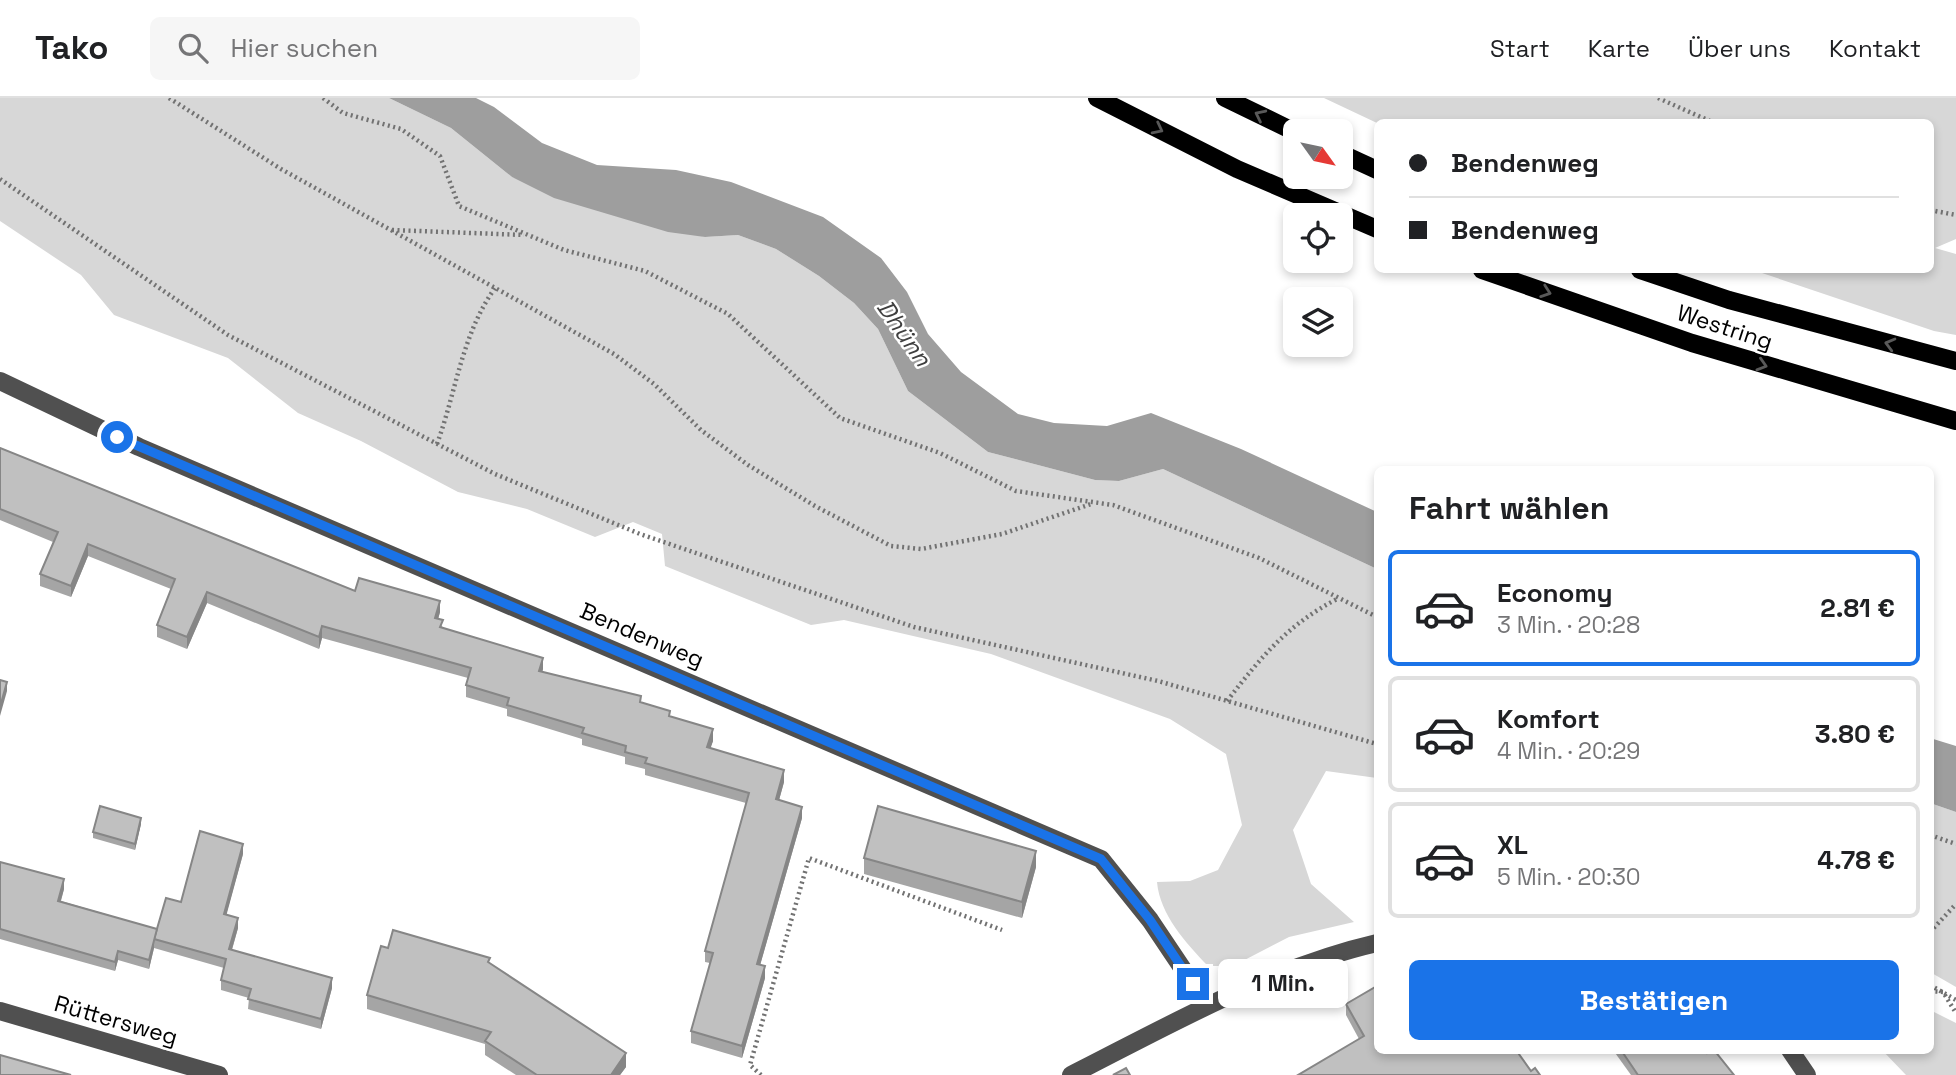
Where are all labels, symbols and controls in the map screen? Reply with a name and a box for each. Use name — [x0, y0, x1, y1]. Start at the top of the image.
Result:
search box — [150, 17, 640, 80]
text: Tako — [35, 27, 108, 69]
icon: search — [174, 29, 212, 67]
text: Hier suchen — [230, 31, 378, 65]
text: Start — [1490, 33, 1550, 64]
text: Karte — [1588, 33, 1650, 64]
text: Über uns — [1688, 33, 1791, 64]
text: Kontakt — [1829, 33, 1921, 64]
one-way arrow — [1255, 109, 1267, 123]
north arrow — [1283, 119, 1353, 189]
map controls — [1283, 119, 1353, 357]
one-way arrow — [1150, 120, 1163, 134]
text: Bendenweg — [1451, 146, 1599, 180]
button: locate — [1283, 203, 1353, 273]
text: Bendenweg — [1451, 213, 1599, 247]
one-way arrow — [1540, 284, 1552, 298]
button: layers — [1283, 287, 1353, 357]
water label: Dhünn — [870, 293, 939, 373]
street label: Westring — [1673, 297, 1777, 357]
one-way arrow — [1884, 337, 1896, 352]
one-way arrow — [1756, 356, 1768, 371]
route start — [101, 421, 133, 453]
text: Fahrt wählen — [1409, 488, 1609, 528]
text: Economy — [1497, 576, 1613, 610]
icon: car — [1413, 577, 1476, 640]
text: 2.81 € — [1820, 591, 1895, 625]
street label: Bendenweg — [575, 595, 709, 675]
text: 3 Min. · 20:28 — [1497, 610, 1640, 640]
text: Komfort — [1497, 702, 1600, 736]
icon: car — [1413, 703, 1476, 766]
text: 3.80 € — [1815, 717, 1895, 751]
text: 4 Min. · 20:29 — [1497, 736, 1640, 766]
text: XL — [1497, 828, 1528, 862]
icon: car — [1413, 829, 1476, 892]
text: 4.78 € — [1817, 843, 1895, 877]
text: 5 Min. · 20:30 — [1497, 862, 1641, 892]
callout: 1 Min. — [1218, 960, 1347, 1008]
button: Bestätigen — [1409, 960, 1899, 1040]
route end — [1177, 968, 1209, 1000]
text: 1 Min. — [1251, 968, 1315, 998]
street label: Rüttersweg — [51, 988, 181, 1052]

